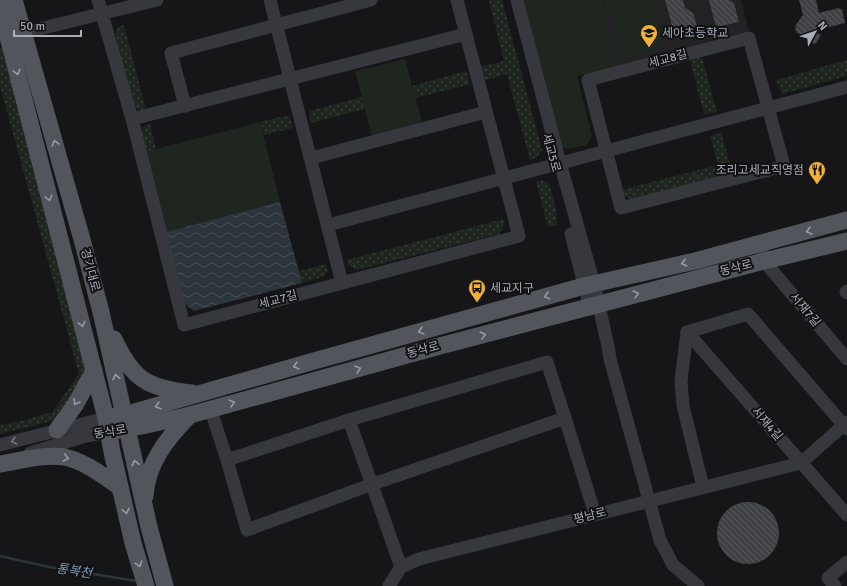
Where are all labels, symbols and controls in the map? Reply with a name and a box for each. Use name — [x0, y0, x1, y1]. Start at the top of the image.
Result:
scale bar — [14, 12, 81, 38]
north arrow — [795, 12, 835, 52]
text: 50 m — [20, 19, 45, 34]
text: N — [815, 19, 830, 33]
school or university icon: 세아초등학교 — [639, 23, 659, 48]
place label: 세아초등학교 — [662, 26, 728, 41]
street label: 세교8길 — [647, 47, 689, 71]
one-way arrow — [12, 68, 21, 75]
street label: 세교5로 — [539, 132, 563, 174]
one-way arrow — [51, 140, 60, 147]
restaurant icon: 조리고세교직영점 — [807, 160, 827, 185]
place label: 조리고세교직영점 — [716, 163, 804, 178]
one-way arrow — [45, 195, 53, 201]
one-way arrow — [806, 226, 813, 234]
street label: 경기대로 — [77, 247, 103, 293]
street label: 동삭로 — [718, 257, 754, 279]
one-way arrow — [680, 259, 687, 267]
bus stop icon: 세교지구 — [467, 278, 487, 303]
place label: 세교지구 — [490, 281, 534, 296]
street label: 세교7길 — [257, 288, 299, 312]
one-way arrow — [632, 290, 639, 299]
street label: 서재7길 — [787, 290, 823, 330]
one-way arrow — [543, 292, 550, 300]
one-way arrow — [77, 320, 86, 327]
one-way arrow — [418, 326, 425, 335]
one-way arrow — [480, 331, 486, 339]
street label: 동삭로 — [405, 338, 441, 362]
one-way arrow — [293, 361, 300, 370]
one-way arrow — [354, 365, 361, 373]
one-way arrow — [112, 374, 121, 381]
one-way arrow — [74, 398, 81, 405]
one-way arrow — [229, 399, 236, 408]
one-way arrow — [154, 401, 161, 410]
street label: 서재4길 — [748, 404, 786, 444]
street label: 동삭로 — [92, 422, 128, 442]
one-way arrow — [11, 437, 17, 445]
one-way arrow — [63, 453, 69, 462]
one-way arrow — [131, 460, 139, 467]
street label: 평남로 — [572, 505, 608, 527]
one-way arrow — [121, 508, 129, 514]
water label: 통복천 — [55, 560, 94, 582]
one-way arrow — [135, 561, 143, 568]

